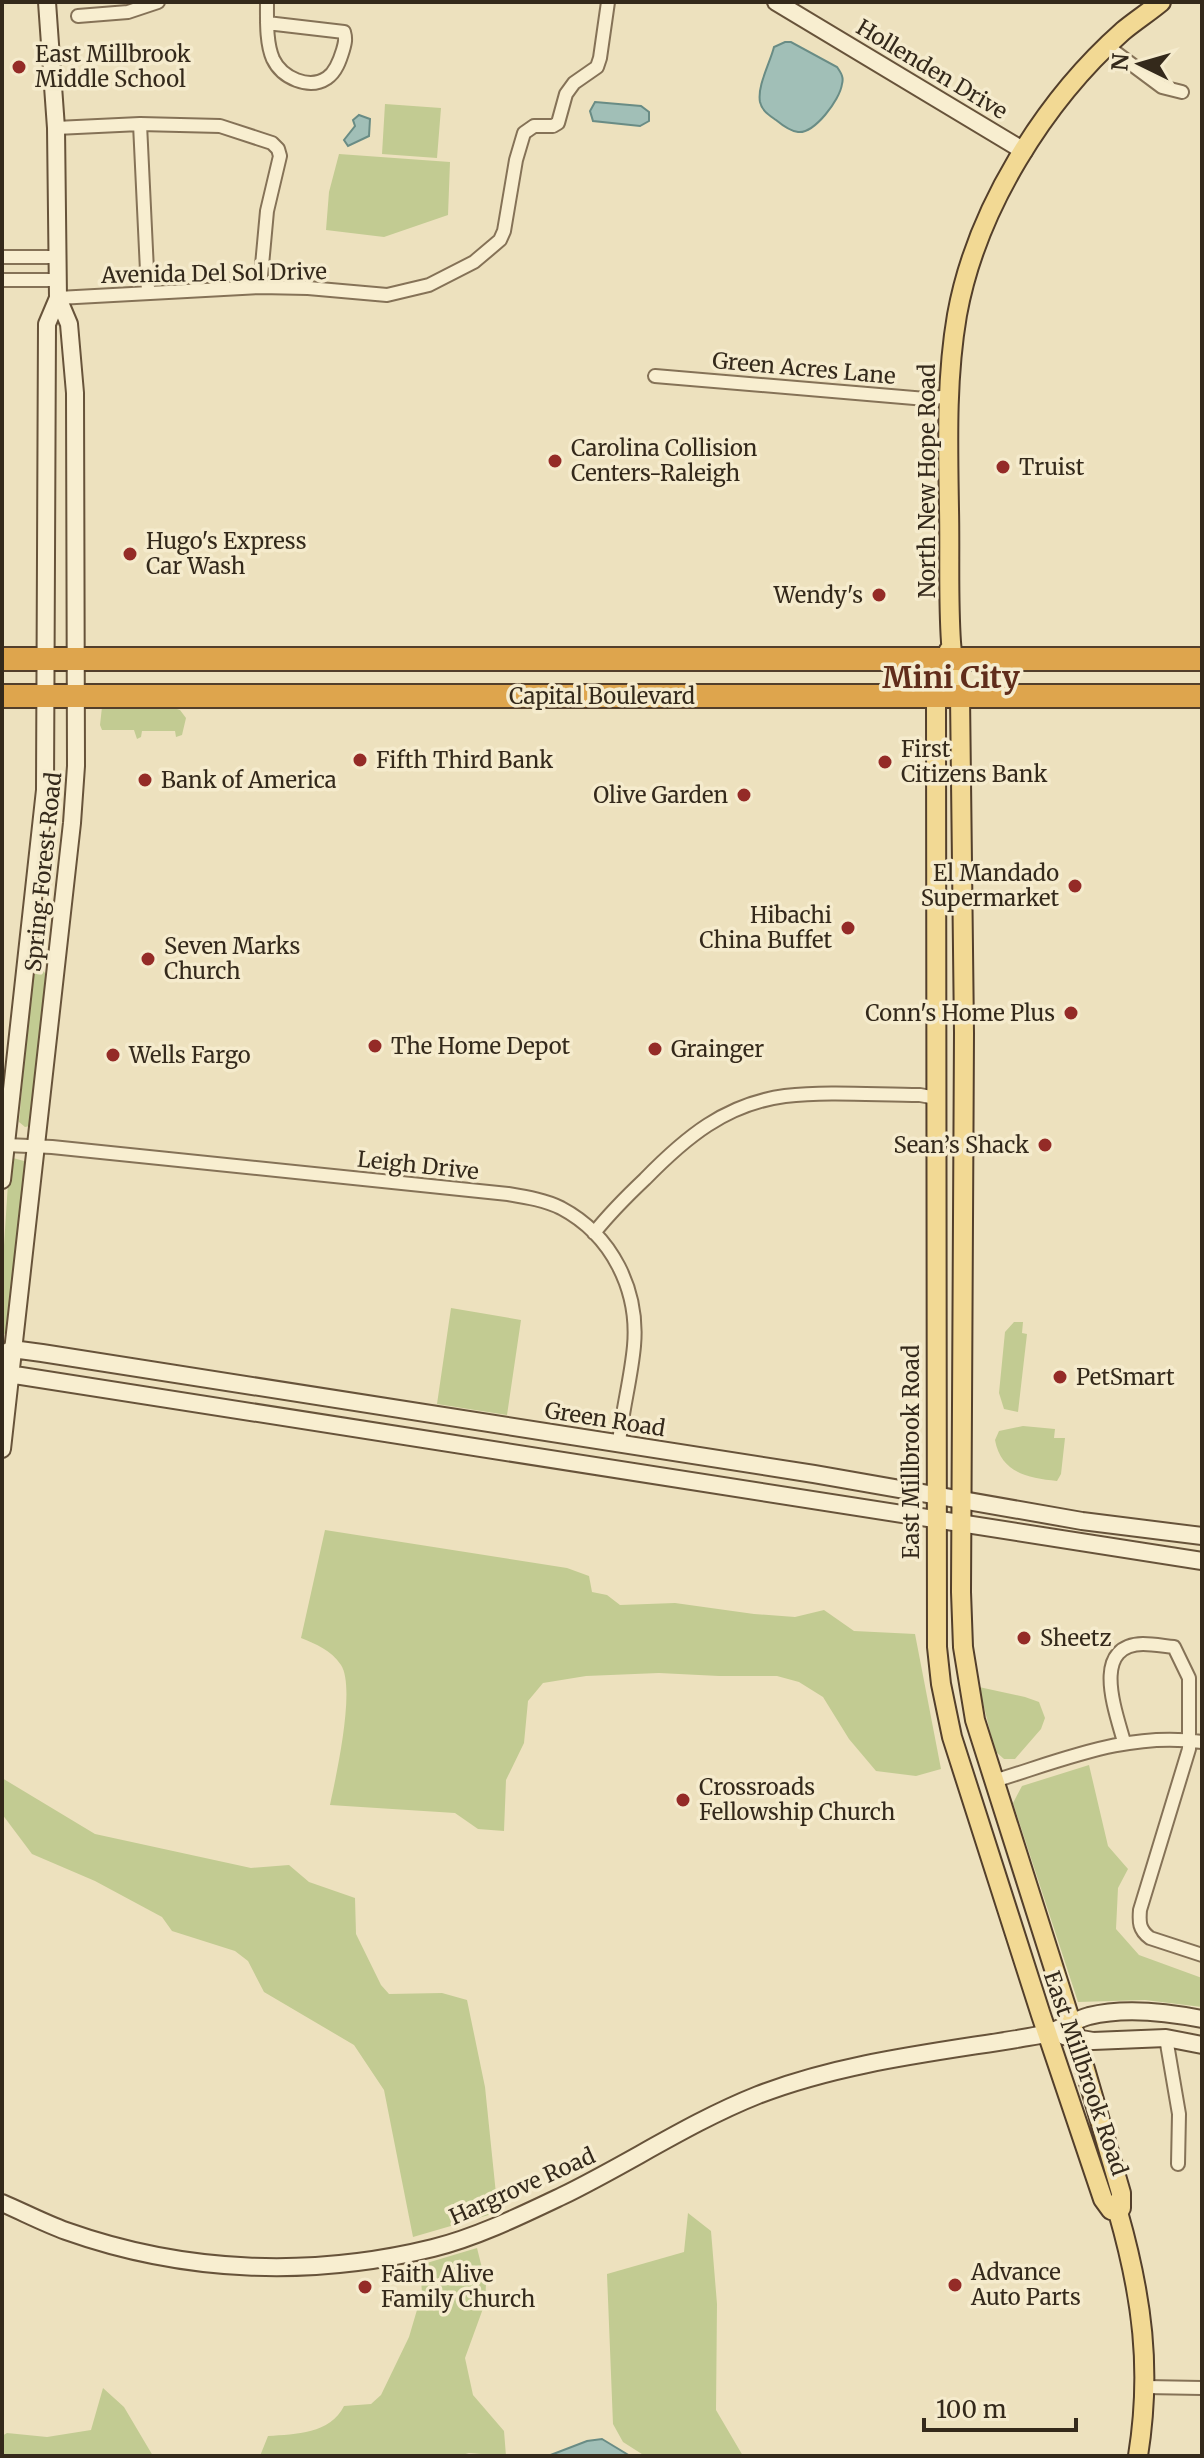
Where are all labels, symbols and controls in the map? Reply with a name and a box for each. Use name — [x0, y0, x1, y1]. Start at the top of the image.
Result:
street label: Hollenden Drive — [851, 13, 1013, 125]
north arrow — [1100, 24, 1180, 104]
place label: East Millbrook Middle School — [35, 40, 191, 93]
text: N — [1105, 52, 1135, 72]
marker: East Millbrook Middle School — [10, 58, 28, 76]
street label: Avenida Del Sol Drive — [100, 257, 327, 289]
street label: Green Acres Lane — [711, 346, 897, 390]
street label: North New Hope Road — [913, 364, 941, 598]
place label: Carolina Collision Centers-Raleigh — [571, 434, 758, 487]
marker: Carolina Collision Centers-Raleigh — [546, 452, 564, 470]
place label: Truist — [1019, 453, 1085, 481]
marker: Truist — [994, 458, 1012, 476]
place label: Hugo's Express Car Wash — [146, 527, 306, 580]
marker: Hugo's Express Car Wash — [121, 545, 139, 563]
place label: Wendy's — [773, 581, 863, 609]
marker: Wendy's — [870, 586, 888, 604]
district label: Mini City — [882, 658, 1020, 696]
street label: Capital Boulevard — [509, 682, 695, 710]
place label: First Citizens Bank — [901, 735, 1047, 788]
place label: Fifth Third Bank — [376, 746, 553, 774]
marker: Fifth Third Bank — [351, 751, 369, 769]
marker: First Citizens Bank — [876, 753, 894, 771]
place label: Bank of America — [161, 766, 337, 794]
street label: Spring Forest Road — [19, 771, 67, 973]
marker: Bank of America — [136, 771, 154, 789]
place label: Olive Garden — [593, 781, 728, 809]
marker: Olive Garden — [735, 786, 753, 804]
place label: El Mandado Supermarket — [921, 859, 1059, 912]
marker: El Mandado Supermarket — [1066, 877, 1084, 895]
place label: Hibachi China Buffet — [699, 901, 832, 954]
marker: Hibachi China Buffet — [839, 919, 857, 937]
place label: Seven Marks Church — [164, 932, 300, 985]
marker: Seven Marks Church — [139, 950, 157, 968]
place label: Conn's Home Plus — [865, 999, 1055, 1027]
marker: Conn's Home Plus — [1062, 1004, 1080, 1022]
place label: The Home Depot — [391, 1032, 571, 1060]
place label: Grainger — [671, 1035, 764, 1063]
marker: The Home Depot — [366, 1037, 384, 1055]
marker: Grainger — [646, 1040, 664, 1058]
place label: Wells Fargo — [128, 1041, 251, 1069]
marker: Wells Fargo — [104, 1046, 122, 1064]
place label: Sean’s Shack — [893, 1131, 1029, 1159]
marker: Sean’s Shack — [1036, 1136, 1054, 1154]
street label: Leigh Drive — [356, 1145, 480, 1185]
street label: East Millbrook Road — [897, 1345, 925, 1559]
place label: PetSmart — [1076, 1363, 1175, 1391]
marker: PetSmart — [1051, 1368, 1069, 1386]
street label: Green Road — [543, 1396, 667, 1442]
place label: Sheetz — [1040, 1624, 1111, 1652]
marker: Sheetz — [1015, 1629, 1033, 1647]
place label: Crossroads Fellowship Church — [699, 1773, 896, 1826]
marker: Crossroads Fellowship Church — [674, 1791, 692, 1809]
street label: East Millbrook Road — [1038, 1967, 1134, 2179]
street label: Hargrove Road — [445, 2141, 599, 2231]
place label: Advance Auto Parts — [970, 2258, 1081, 2311]
place label: Faith Alive Family Church — [381, 2260, 536, 2313]
marker: Advance Auto Parts — [946, 2276, 964, 2294]
marker: Faith Alive Family Church — [356, 2278, 374, 2296]
scale bar — [924, 2382, 1076, 2432]
text: 100 m — [936, 2394, 1007, 2425]

